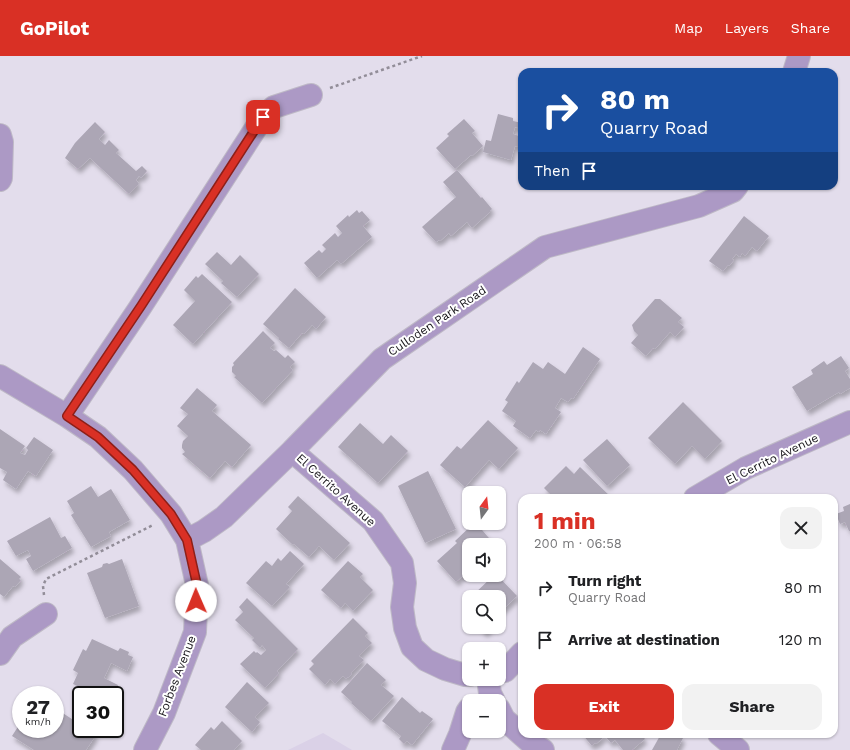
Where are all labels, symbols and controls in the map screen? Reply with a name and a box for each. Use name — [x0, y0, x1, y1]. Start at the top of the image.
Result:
text: GoPilot — [20, 17, 89, 40]
text: Map — [674, 20, 703, 36]
text: Layers — [725, 20, 769, 36]
text: Share — [791, 20, 830, 36]
text: 80 m — [600, 83, 670, 116]
icon: right — [534, 84, 586, 136]
pin — [246, 100, 280, 134]
icon: arrive — [252, 106, 274, 128]
text: Quarry Road — [600, 117, 708, 138]
icon: arrive — [578, 160, 600, 182]
text: Then — [534, 162, 570, 180]
street label: Culloden Park Road — [385, 283, 489, 359]
street label: El Cerrito Avenue — [723, 430, 821, 488]
street label: El Cerrito Avenue — [294, 451, 378, 529]
north arrow — [462, 486, 506, 530]
map controls — [462, 486, 506, 738]
text: 1 min — [534, 507, 596, 535]
button: close — [780, 507, 822, 549]
text: 200 m · 06:58 — [534, 536, 622, 551]
button: sound — [462, 538, 506, 582]
text: Turn right — [568, 572, 641, 590]
icon: right — [534, 577, 556, 599]
text: 80 m — [784, 579, 822, 597]
position arrow — [175, 580, 217, 622]
button: search — [462, 590, 506, 634]
text: Quarry Road — [568, 590, 646, 605]
icon: arrive — [534, 629, 556, 651]
text: Arrive at destination — [568, 631, 720, 649]
text: 120 m — [779, 631, 822, 649]
street label: Forbes Avenue — [155, 633, 199, 718]
button: + — [462, 642, 506, 686]
button: Exit — [534, 684, 674, 730]
button: Share — [682, 684, 822, 730]
speed limit sign: 30 — [72, 686, 124, 738]
button: − — [462, 694, 506, 738]
text: 27 — [26, 695, 50, 719]
text: km/h — [25, 716, 51, 727]

